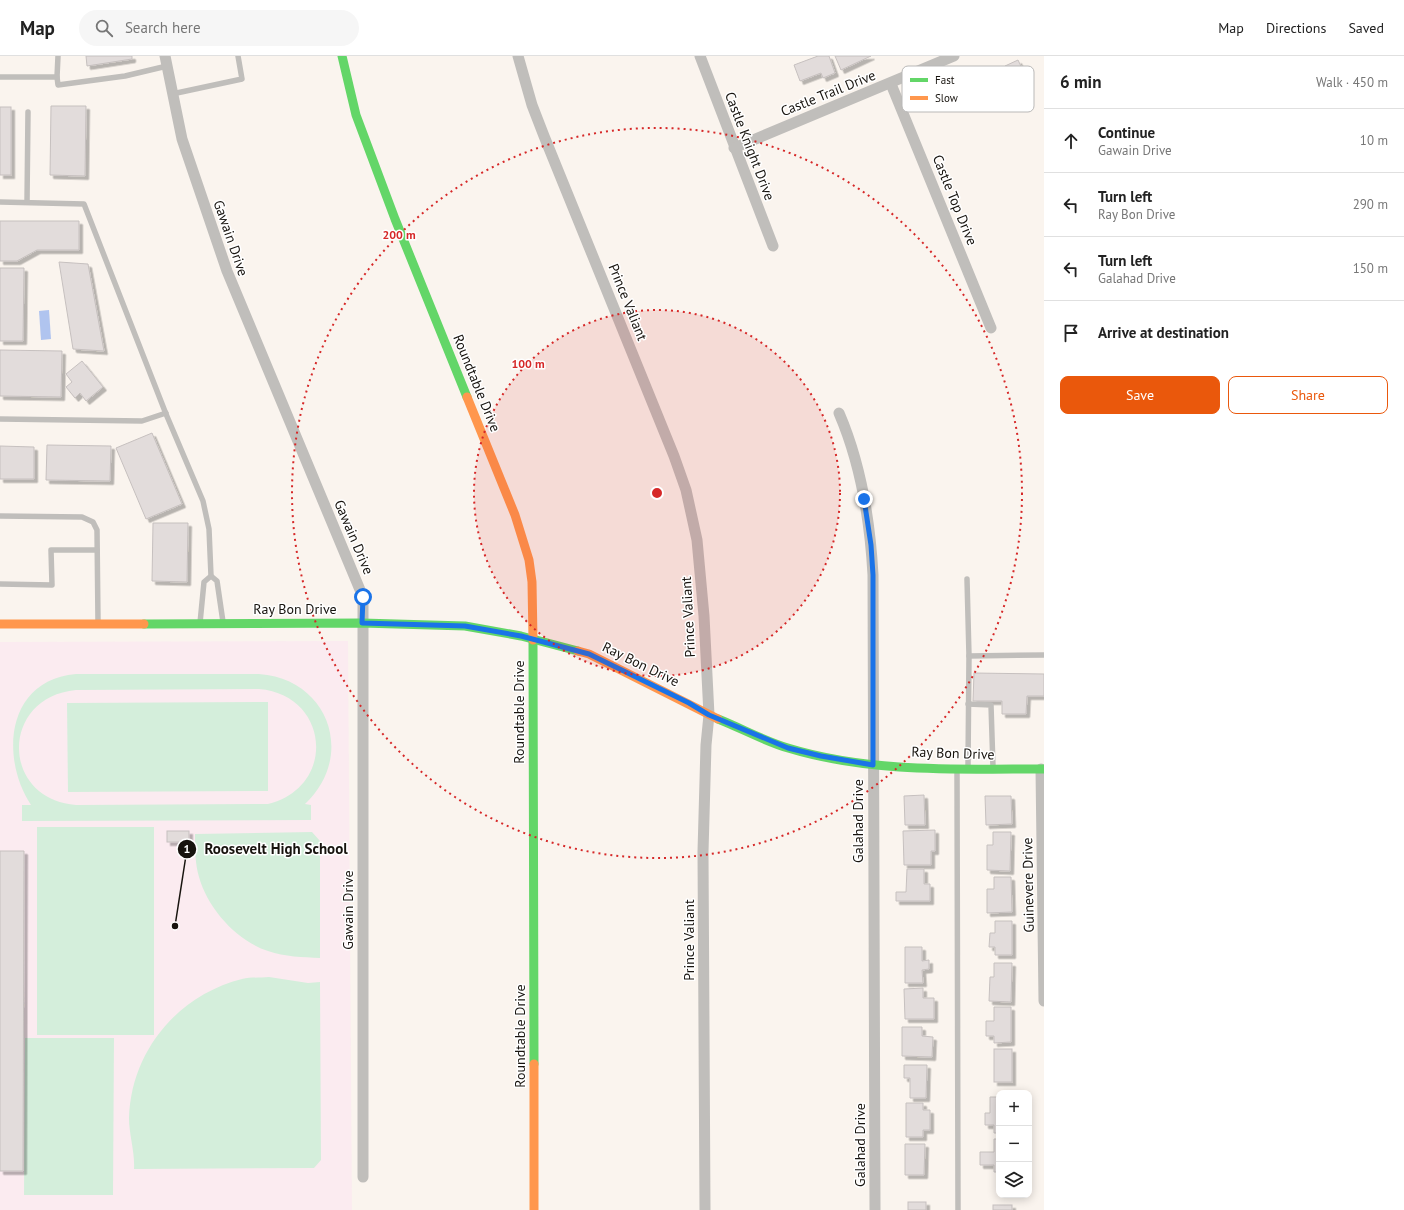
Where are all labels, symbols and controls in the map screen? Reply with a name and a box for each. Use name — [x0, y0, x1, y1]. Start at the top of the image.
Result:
search box — [79, 10, 359, 46]
text: Map — [20, 16, 55, 40]
icon: search — [93, 17, 115, 39]
text: Search here — [125, 18, 201, 37]
text: Map — [1218, 19, 1244, 37]
text: Directions — [1266, 19, 1326, 37]
text: Saved — [1348, 19, 1384, 37]
street label: Castle Trail Drive — [778, 66, 878, 120]
legend — [902, 66, 1034, 112]
text: 6 min — [1060, 71, 1101, 93]
text: Fast — [935, 73, 955, 87]
text: Walk · 450 m — [1316, 74, 1388, 91]
street label: Castle Knight Drive — [721, 89, 779, 203]
text: Slow — [935, 91, 958, 105]
text: Continue — [1098, 123, 1155, 142]
icon: ahead — [1060, 130, 1082, 152]
text: 10 m — [1360, 132, 1388, 149]
text: Gawain Drive — [1098, 142, 1172, 159]
street label: Castle Top Drive — [929, 152, 981, 248]
text: Turn left — [1098, 187, 1152, 206]
icon: left — [1060, 194, 1082, 216]
text: 290 m — [1353, 196, 1388, 213]
street label: Gawain Drive — [210, 198, 252, 278]
text: Ray Bon Drive — [1098, 206, 1175, 223]
text: 200 m — [382, 227, 416, 242]
text: Turn left — [1098, 251, 1152, 270]
icon: left — [1060, 258, 1082, 280]
text: 150 m — [1353, 260, 1388, 277]
street label: Prince Valiant — [604, 261, 652, 343]
text: Galahad Drive — [1098, 270, 1176, 287]
icon: arrive — [1060, 322, 1082, 344]
text: Arrive at destination — [1098, 323, 1229, 342]
street label: Roundtable Drive — [449, 332, 505, 434]
text: 100 m — [511, 356, 545, 371]
button: Save — [1060, 376, 1220, 414]
button: Share — [1228, 376, 1388, 414]
centre of rings — [650, 486, 664, 500]
route end — [855, 490, 873, 508]
street label: Gawain Drive — [330, 497, 378, 577]
street label: Prince Valiant — [677, 576, 699, 658]
route start — [354, 588, 372, 606]
street label: Ray Bon Drive — [253, 600, 337, 618]
street label: Ray Bon Drive — [600, 638, 682, 690]
street label: Roundtable Drive — [510, 660, 528, 764]
street label: Ray Bon Drive — [911, 743, 995, 763]
street label: Galahad Drive — [849, 779, 867, 863]
callout: Roosevelt High School — [177, 835, 356, 862]
street label: Guinevere Drive — [1018, 837, 1038, 933]
text: Roosevelt High School — [204, 839, 348, 858]
text: 1 — [184, 841, 190, 856]
street label: Gawain Drive — [339, 870, 357, 950]
street label: Prince Valiant — [680, 899, 698, 981]
street label: Roundtable Drive — [511, 984, 529, 1088]
map controls — [996, 1090, 1032, 1198]
button: + — [996, 1090, 1032, 1126]
street label: Galahad Drive — [851, 1103, 869, 1187]
button: − — [996, 1126, 1032, 1162]
button: layers — [996, 1162, 1032, 1198]

